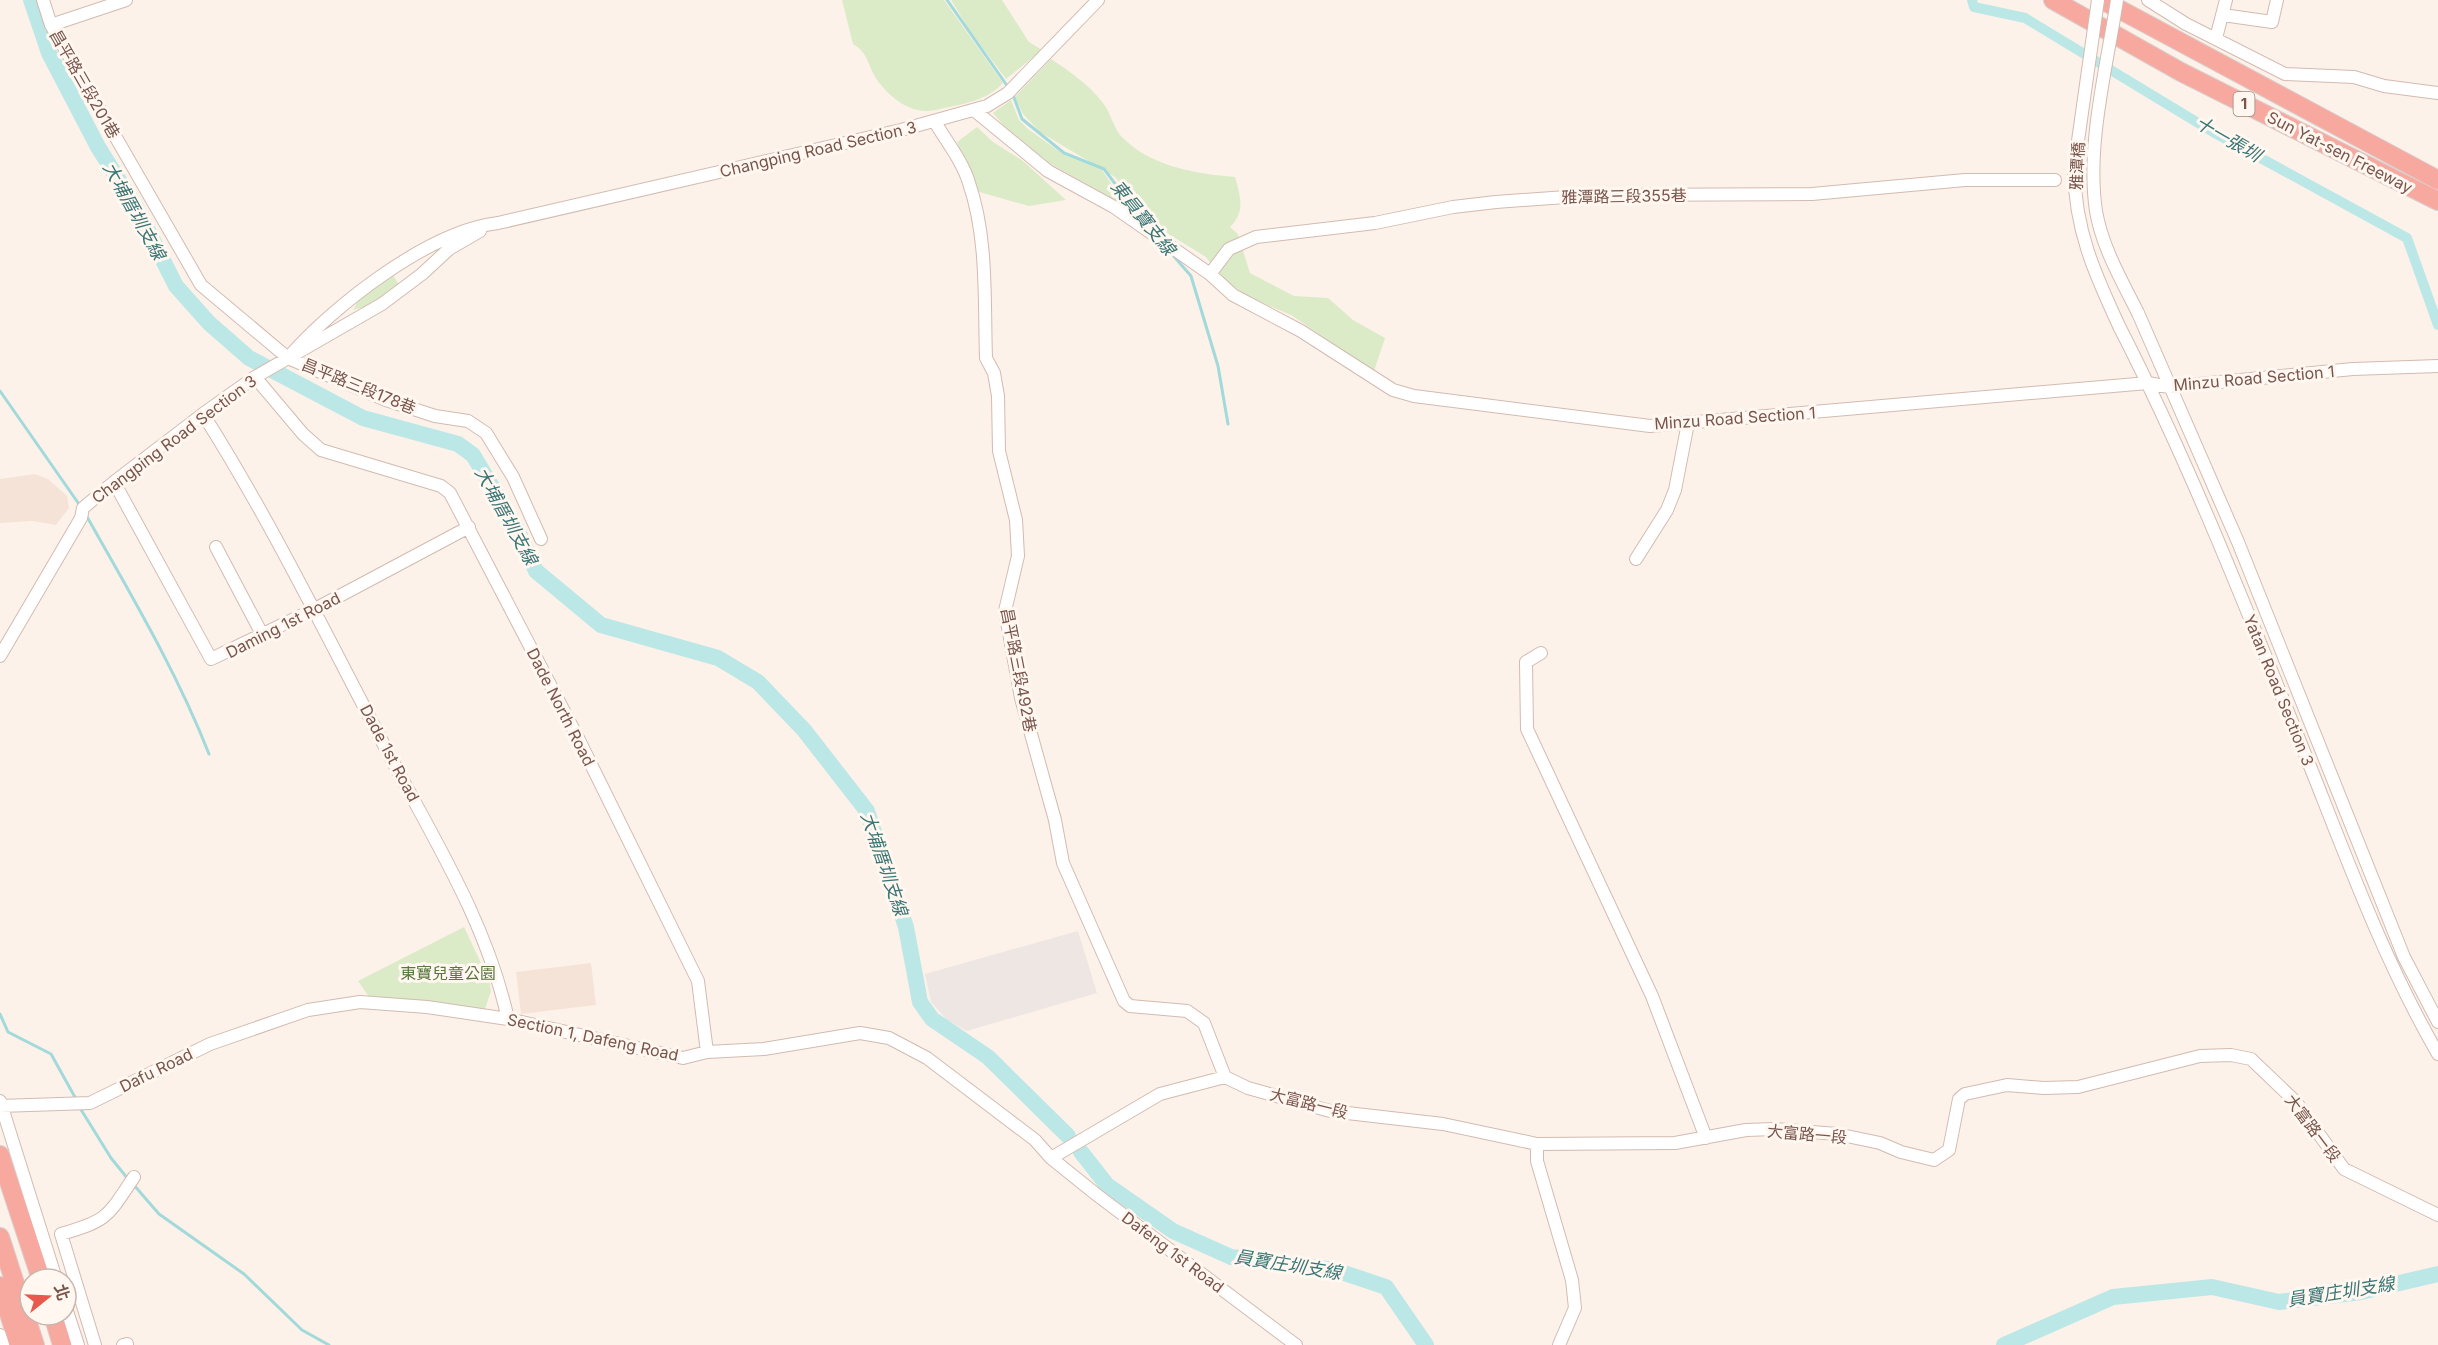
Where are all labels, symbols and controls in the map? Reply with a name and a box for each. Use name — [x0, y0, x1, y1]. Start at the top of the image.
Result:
street label: 昌平路三段201巷 — [46, 26, 124, 142]
road number: 1 — [2234, 92, 2254, 116]
street label: Sun Yat-sen Freeway — [2264, 107, 2416, 197]
water label: 十一張圳 — [2192, 111, 2267, 167]
street label: Changping Road Section 3 — [718, 117, 918, 181]
street label: 雅潭橋 — [2066, 142, 2088, 190]
water label: 大埔厝圳支線 — [99, 158, 171, 265]
water label: 東員寶支線 — [1107, 176, 1181, 261]
street label: 雅潭路三段355巷 — [1561, 185, 1687, 207]
street label: 昌平路三段178巷 — [299, 354, 419, 418]
street label: Minzu Road Section 1 — [2173, 361, 2335, 395]
street label: Changping Road Section 3 — [88, 370, 260, 508]
street label: Minzu Road Section 1 — [1654, 402, 1816, 434]
water label: 大埔厝圳支線 — [471, 463, 543, 570]
street label: Daming 1st Road — [223, 588, 343, 662]
street label: 昌平路三段492巷 — [997, 606, 1041, 734]
street label: Yatan Road Section 3 — [2240, 611, 2318, 769]
street label: Dade North Road — [523, 645, 599, 769]
street label: Dade 1st Road — [356, 701, 424, 805]
water label: 大埔厝圳支線 — [857, 809, 913, 920]
park label: 東寶兒童公園 — [400, 963, 496, 983]
street label: Section 1, Dafeng Road — [505, 1009, 681, 1065]
street label: Dafu Road — [116, 1044, 196, 1096]
street label: 大富路一段 — [1268, 1084, 1350, 1122]
street label: 大富路一段 — [2281, 1090, 2345, 1166]
street label: 大富路一段 — [1766, 1121, 1848, 1147]
street label: Dafeng 1st Road — [1118, 1207, 1228, 1297]
water label: 員寶庄圳支線 — [1233, 1246, 1345, 1284]
north arrow — [18, 1267, 78, 1327]
water label: 員寶庄圳支線 — [2286, 1272, 2398, 1310]
text: 北 — [50, 1282, 74, 1303]

